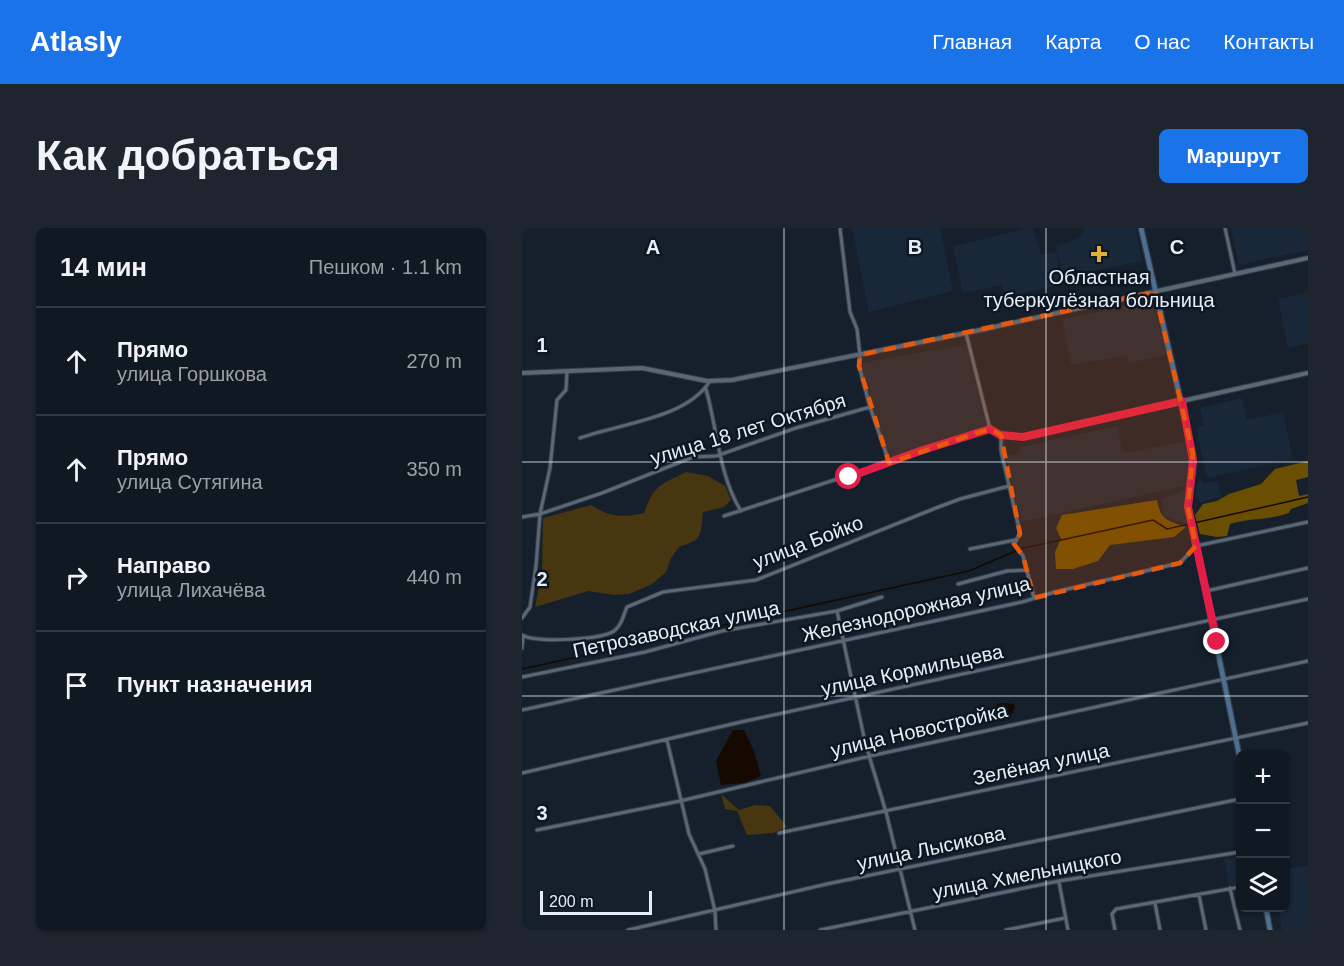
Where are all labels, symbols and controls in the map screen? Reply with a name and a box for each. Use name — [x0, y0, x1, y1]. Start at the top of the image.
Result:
text: Atlasly — [30, 26, 122, 57]
text: Главная — [932, 30, 1012, 53]
text: Карта — [1045, 30, 1101, 53]
text: О нас — [1134, 30, 1190, 53]
text: Контакты — [1223, 30, 1314, 53]
button: Маршрут — [1159, 129, 1308, 183]
text: Как добраться — [36, 132, 340, 179]
text: A — [646, 236, 660, 258]
text: B — [908, 236, 922, 258]
text: C — [1170, 236, 1184, 258]
marker: Областная туберкулёзная больница — [1090, 245, 1108, 263]
text: 14 мин — [60, 252, 147, 282]
text: Пешком · 1.1 km — [309, 256, 462, 278]
place label: Областная туберкулёзная больница — [983, 266, 1215, 311]
text: 1 — [536, 334, 548, 356]
text: Прямо — [117, 337, 188, 362]
icon: ahead — [60, 345, 93, 378]
text: 270 m — [406, 350, 462, 372]
text: улица Горшкова — [117, 363, 267, 385]
street label: улица 18 лет Октября — [648, 389, 848, 469]
text: Прямо — [117, 445, 188, 470]
icon: ahead — [60, 453, 93, 486]
text: 350 m — [406, 458, 462, 480]
route start — [835, 463, 861, 489]
text: улица Сутягина — [117, 471, 263, 493]
street label: улица Бойко — [750, 511, 866, 573]
text: Направо — [117, 553, 211, 578]
icon: right — [60, 561, 93, 594]
text: 440 m — [406, 566, 462, 588]
text: 2 — [536, 568, 548, 590]
street label: Железнодорожная улица — [800, 572, 1033, 646]
text: улица Лихачёва — [117, 579, 265, 601]
street label: Петрозаводская улица — [571, 596, 782, 662]
route end — [1203, 628, 1229, 654]
street label: улица Кормильцева — [819, 640, 1006, 700]
icon: arrive — [60, 669, 93, 702]
text: Пункт назначения — [117, 672, 313, 697]
street label: улица Новостройка — [829, 699, 1010, 761]
street label: Зелёная улица — [971, 739, 1112, 789]
map controls — [1236, 750, 1290, 912]
button: + — [1236, 750, 1290, 804]
text: 3 — [536, 802, 548, 824]
button: − — [1236, 804, 1290, 858]
street label: улица Лысикова — [855, 821, 1008, 874]
street label: улица Хмельницкого — [931, 845, 1123, 903]
button: layers — [1236, 858, 1290, 912]
scale bar — [540, 888, 652, 916]
text: 200 m — [549, 893, 593, 910]

